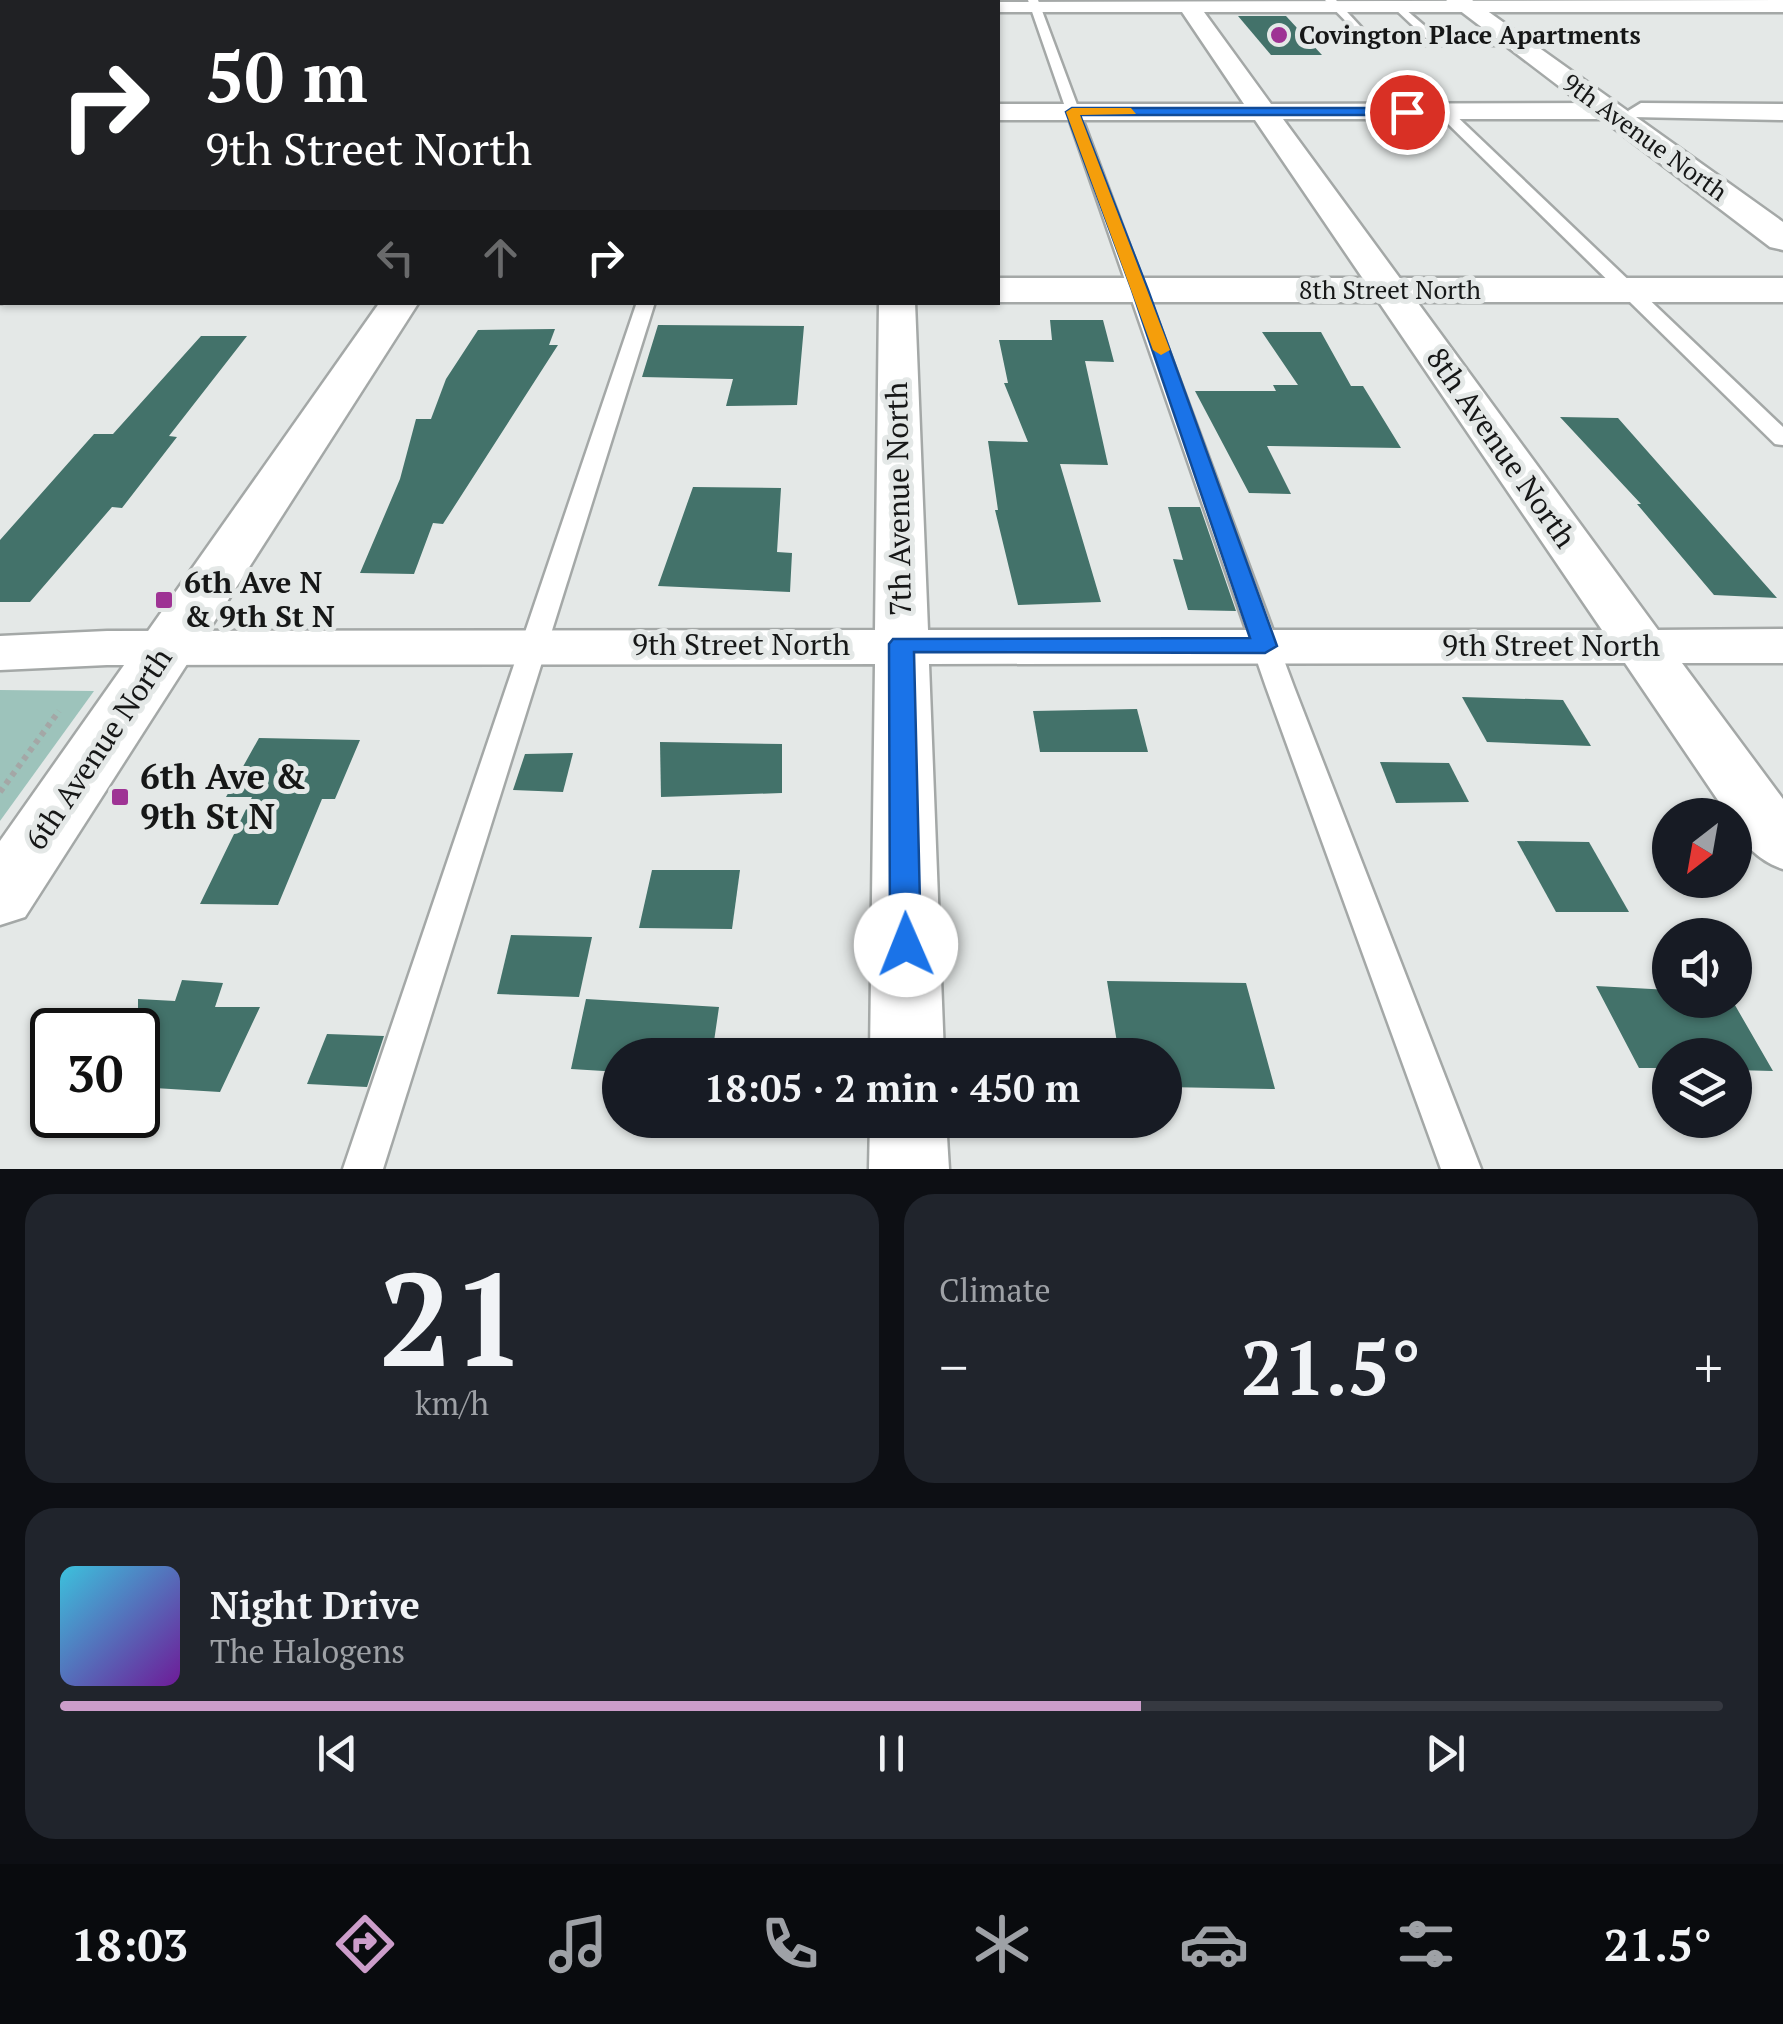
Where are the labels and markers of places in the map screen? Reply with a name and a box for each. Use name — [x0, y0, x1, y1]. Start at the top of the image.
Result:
place label: Covington Place Apartments — [1299, 18, 1641, 51]
marker: Covington Place Apartments — [1268, 24, 1290, 46]
pin — [1365, 70, 1450, 155]
place label: 6th Ave N & 9th St N — [184, 562, 335, 636]
marker: 6th Ave N & 9th St N — [153, 589, 175, 611]
place label: 6th Ave & 9th St N — [140, 753, 306, 839]
marker: 6th Ave & 9th St N — [109, 786, 131, 808]

